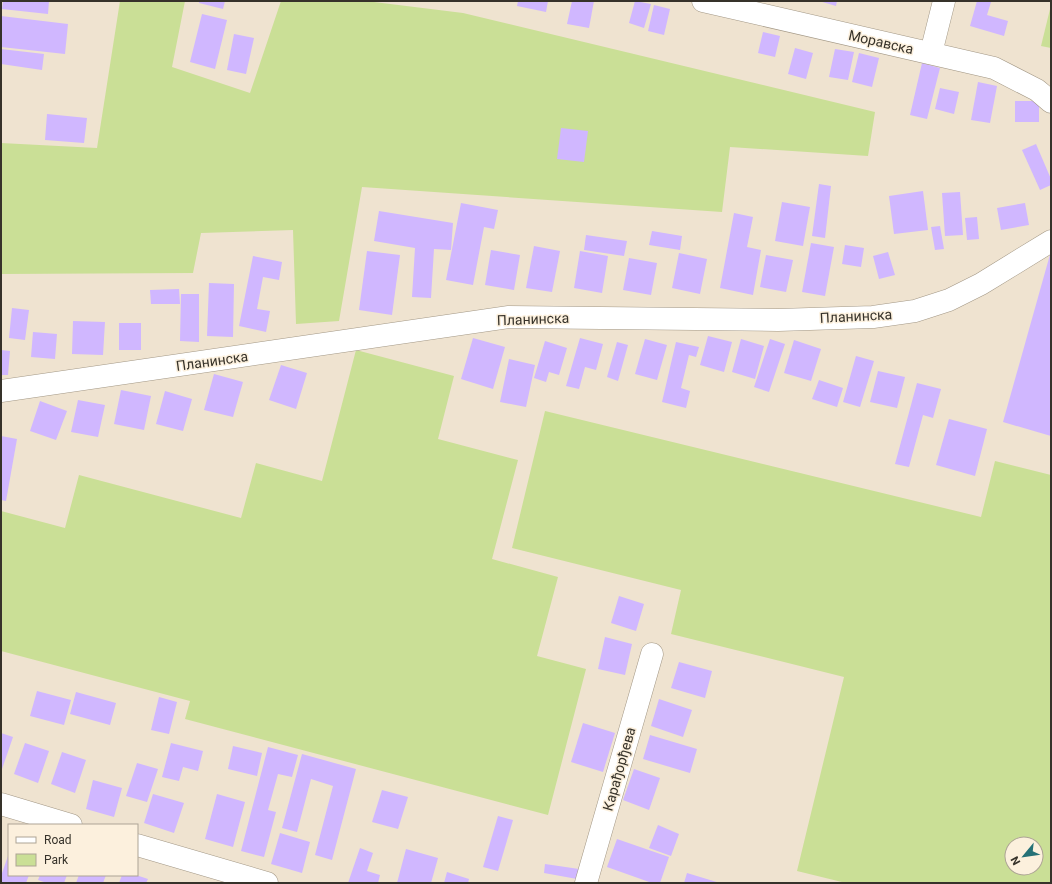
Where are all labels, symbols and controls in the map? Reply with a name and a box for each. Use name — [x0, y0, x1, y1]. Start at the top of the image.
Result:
street label: Моравска — [847, 27, 915, 57]
street label: Планинска — [819, 306, 893, 326]
street label: Планинска — [497, 310, 569, 328]
street label: Планинска — [175, 348, 249, 374]
street label: Карађорђева — [599, 725, 639, 813]
legend — [8, 824, 138, 876]
text: Road — [44, 833, 72, 847]
north arrow — [1004, 836, 1044, 876]
text: Park — [44, 853, 69, 867]
text: N — [1008, 854, 1023, 867]

